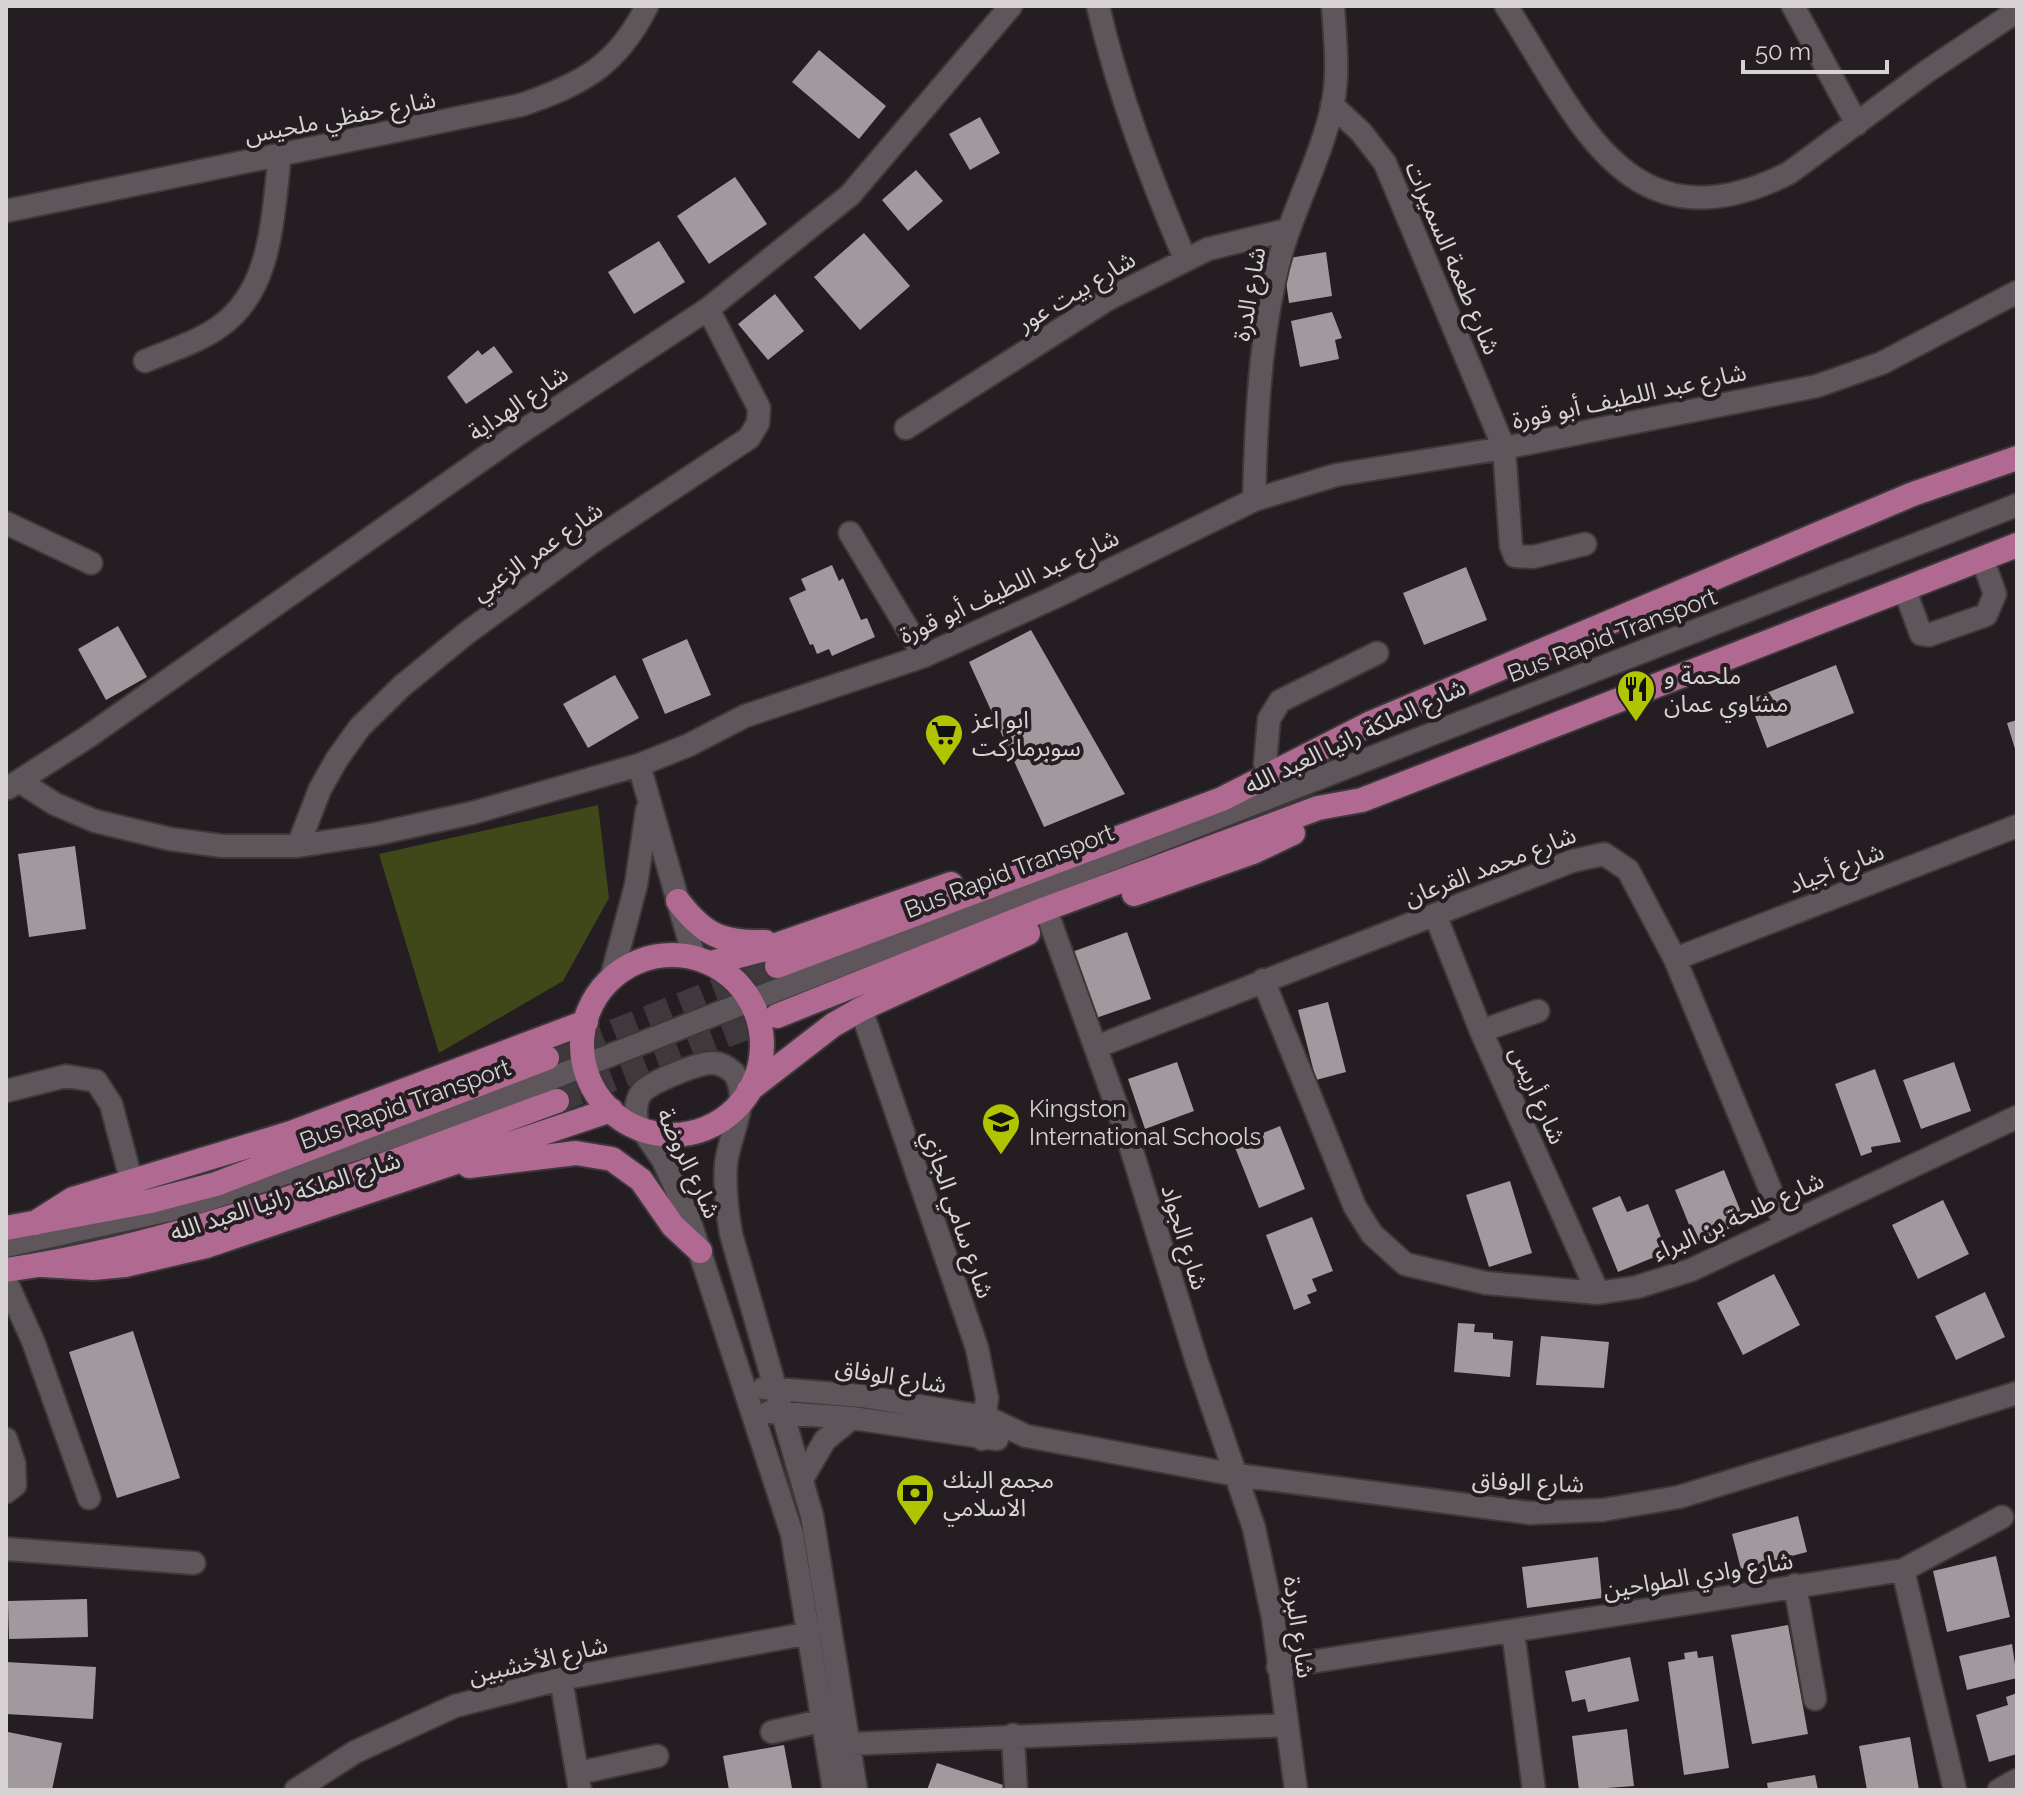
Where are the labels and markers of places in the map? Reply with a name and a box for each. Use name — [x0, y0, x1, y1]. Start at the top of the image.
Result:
place label: ملحمة و مشاوي عمان — [1664, 661, 1788, 722]
restaurant icon: ملحمة و مشاوي عمان — [1615, 668, 1657, 723]
place label: ابو اعز سوبرماركت — [971, 705, 1081, 762]
supermarket icon: ابو اعز سوبرماركت — [923, 712, 965, 767]
place label: Kingston International Schools — [1029, 1094, 1261, 1151]
school or university icon: Kingston International Schools — [980, 1101, 1022, 1156]
place label: مجمع البنك الاسلامي — [943, 1465, 1054, 1526]
bank icon: مجمع البنك الاسلامي — [894, 1472, 936, 1527]

